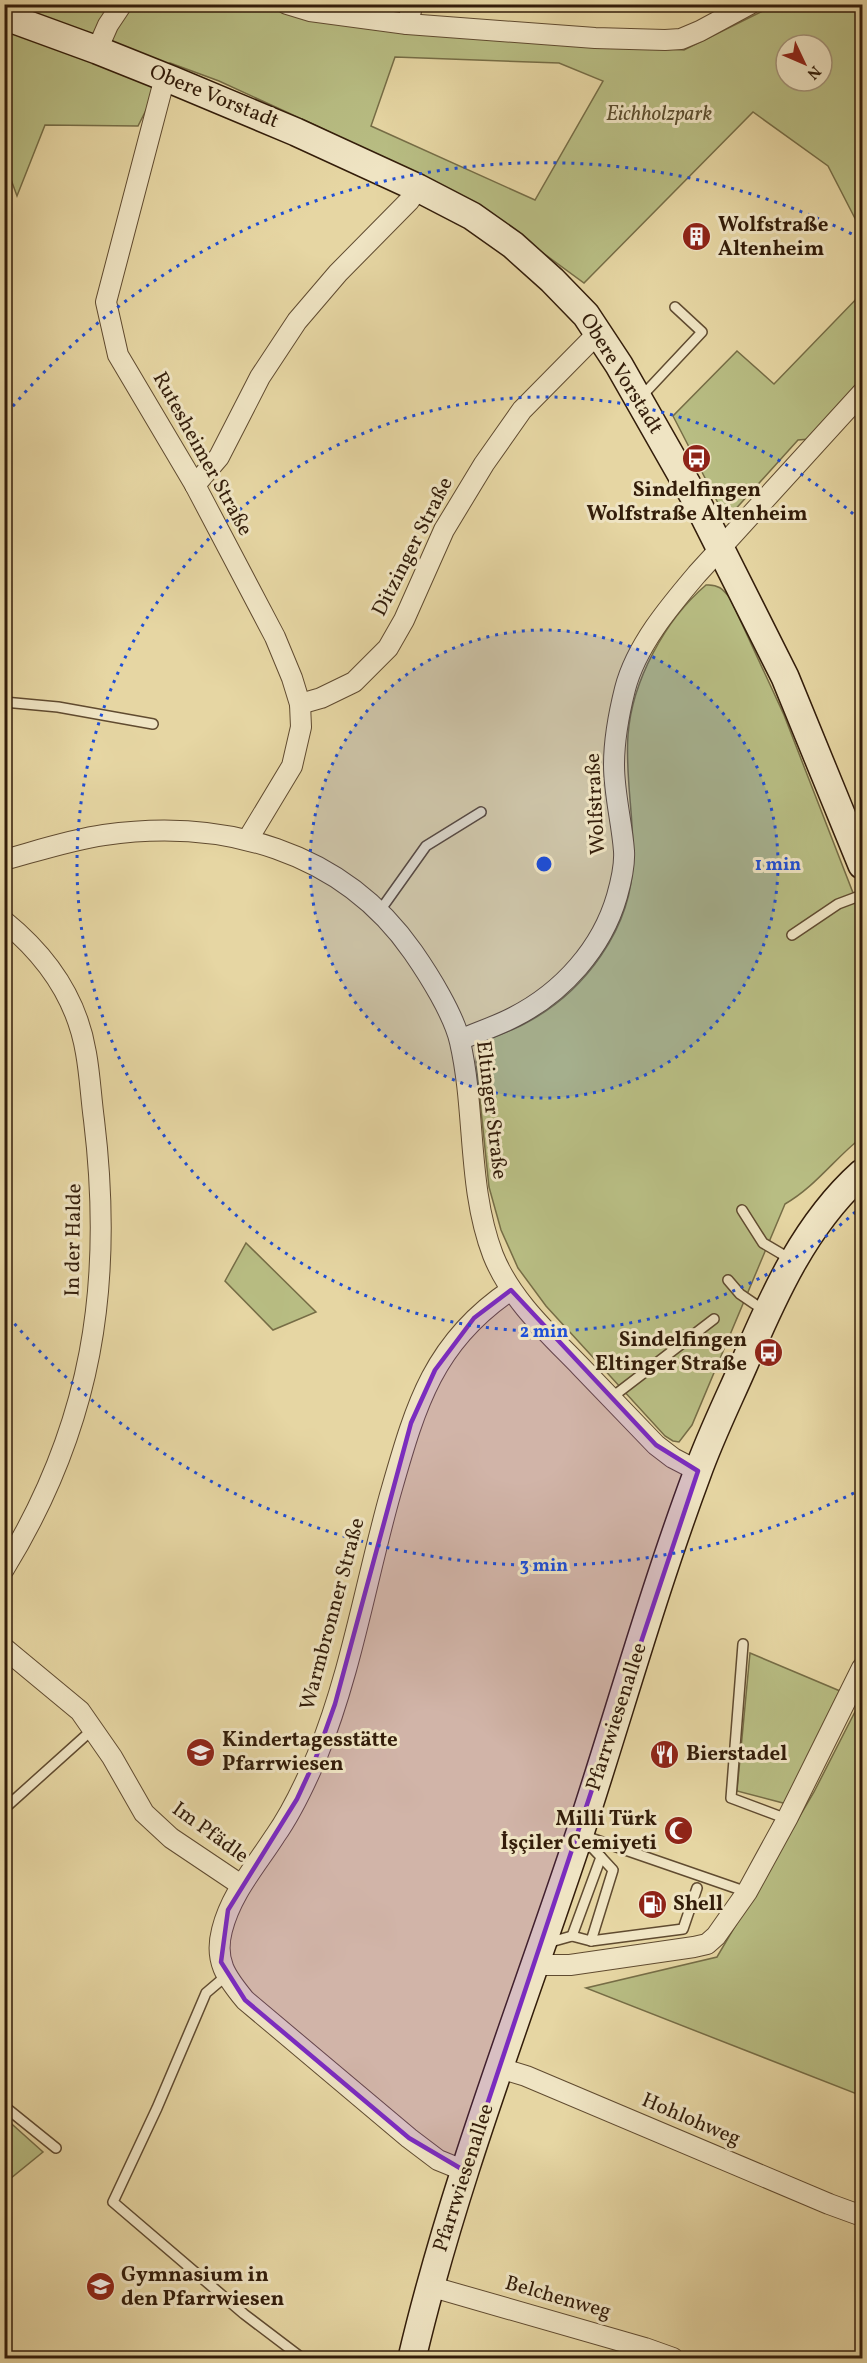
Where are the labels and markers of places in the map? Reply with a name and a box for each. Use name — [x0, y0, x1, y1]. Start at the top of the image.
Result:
place label: Wolfstraße Altenheim — [718, 211, 829, 264]
building icon: Wolfstraße Altenheim — [681, 221, 713, 253]
bus stop icon: Sindelfingen Wolfstraße Altenheim — [681, 443, 713, 475]
place label: Sindelfingen Wolfstraße Altenheim — [587, 476, 807, 529]
centre of rings — [534, 854, 554, 874]
place label: Sindelfingen Eltinger Straße — [595, 1326, 747, 1379]
bus stop icon: Sindelfingen Eltinger Straße — [752, 1336, 784, 1368]
place label: Kindertagesstätte Pfarrwiesen — [222, 1726, 398, 1779]
school or university icon: Kindertagesstätte Pfarrwiesen — [185, 1736, 217, 1768]
restaurant icon: Bierstadel — [649, 1738, 681, 1770]
place label: Bierstadel — [686, 1740, 787, 1769]
place label: Milli Türk İşçiler Cemiyeti — [501, 1805, 657, 1858]
mosque icon: Milli Türk İşçiler Cemiyeti — [662, 1815, 694, 1847]
fuel station icon: Shell — [636, 1888, 668, 1920]
place label: Shell — [673, 1890, 723, 1919]
place label: Gymnasium in den Pfarrwiesen — [121, 2261, 284, 2314]
school or university icon: Gymnasium in den Pfarrwiesen — [84, 2271, 116, 2303]

